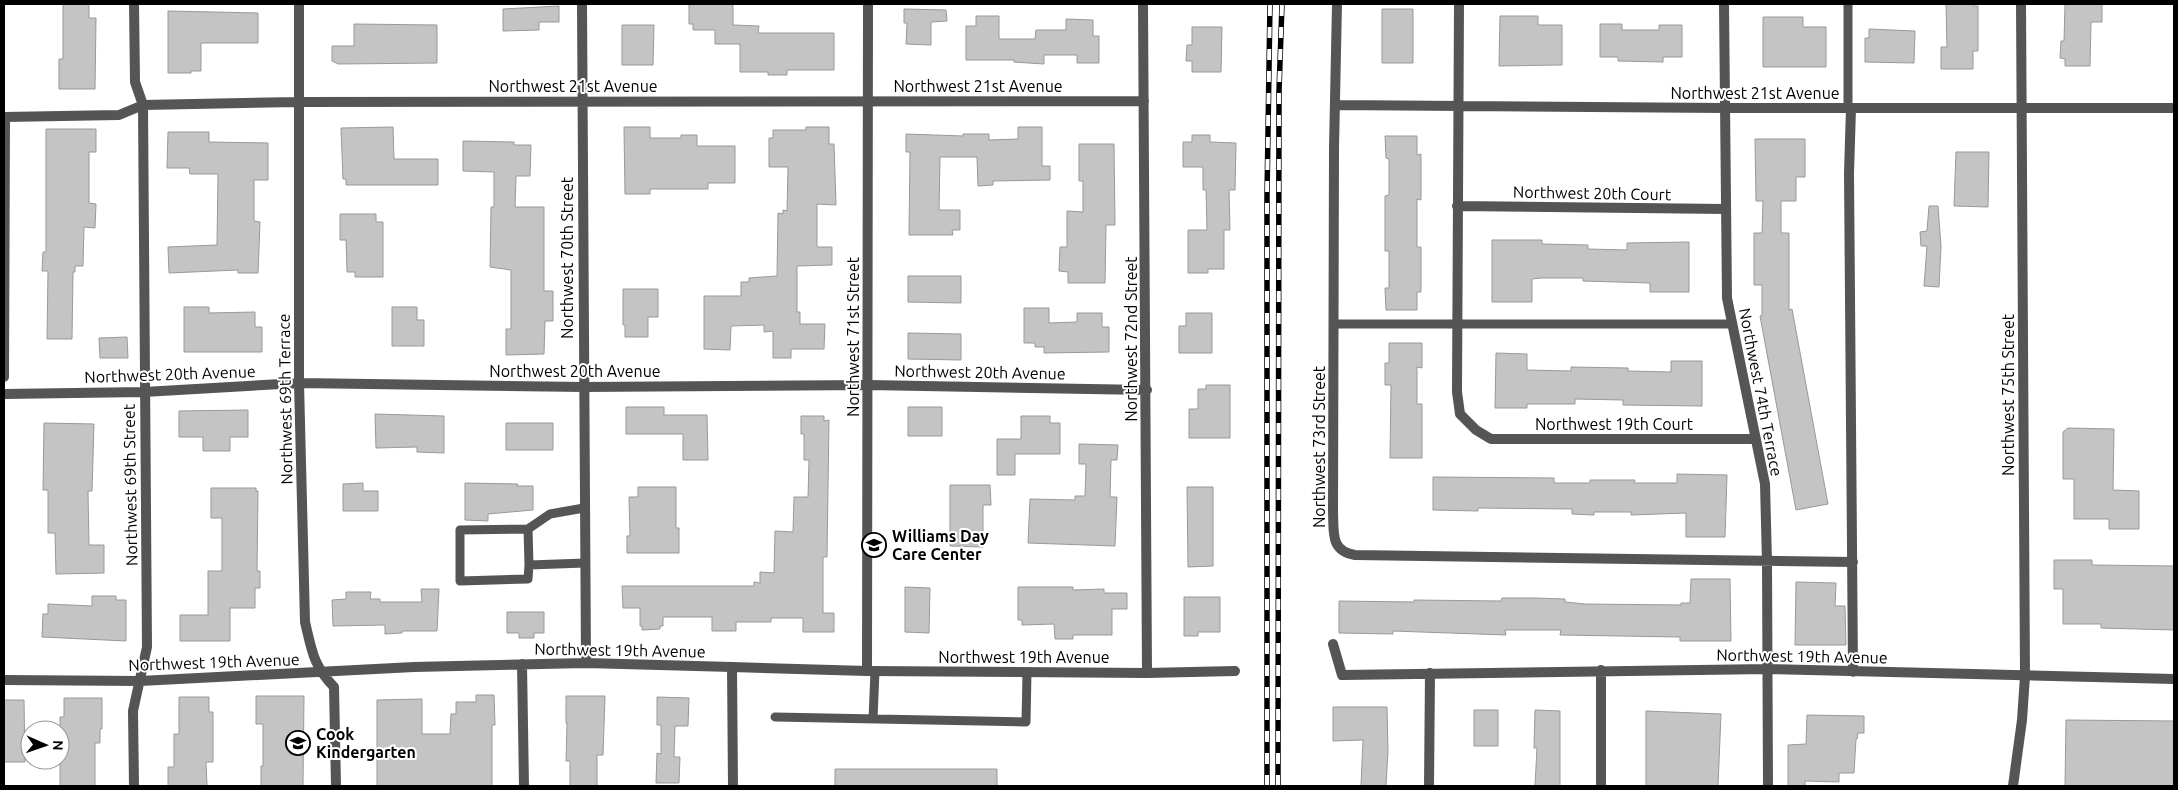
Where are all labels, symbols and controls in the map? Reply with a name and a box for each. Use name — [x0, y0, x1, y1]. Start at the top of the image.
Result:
street label: Northwest 21st Avenue — [488, 77, 658, 95]
street label: Northwest 21st Avenue — [893, 77, 1063, 95]
street label: Northwest 21st Avenue — [1670, 84, 1840, 102]
street label: Northwest 70th Street — [558, 176, 576, 339]
street label: Northwest 20th Court — [1513, 183, 1672, 203]
street label: Northwest 71st Street — [844, 256, 862, 417]
street label: Northwest 72nd Street — [1122, 256, 1140, 422]
street label: Northwest 74th Terrace — [1736, 306, 1786, 478]
street label: Northwest 69th Terrace — [275, 313, 295, 485]
street label: Northwest 75th Street — [1999, 313, 2017, 476]
street label: Northwest 20th Avenue — [84, 362, 256, 386]
street label: Northwest 20th Avenue — [489, 362, 661, 380]
street label: Northwest 20th Avenue — [894, 362, 1066, 382]
street label: Northwest 73rd Street — [1310, 365, 1328, 528]
street label: Northwest 69th Street — [120, 403, 140, 566]
street label: Northwest 19th Court — [1535, 415, 1694, 433]
place label: Williams Day Care Center — [892, 527, 989, 563]
school or university icon: Williams Day Care Center — [861, 532, 887, 558]
street label: Northwest 19th Avenue — [534, 640, 706, 660]
street label: Northwest 19th Avenue — [1716, 646, 1888, 666]
street label: Northwest 19th Avenue — [938, 648, 1110, 666]
street label: Northwest 19th Avenue — [128, 650, 300, 674]
north arrow — [20, 720, 70, 770]
place label: Cook Kindergarten — [316, 725, 416, 761]
school or university icon: Cook Kindergarten — [285, 730, 311, 756]
text: N — [50, 740, 66, 751]

